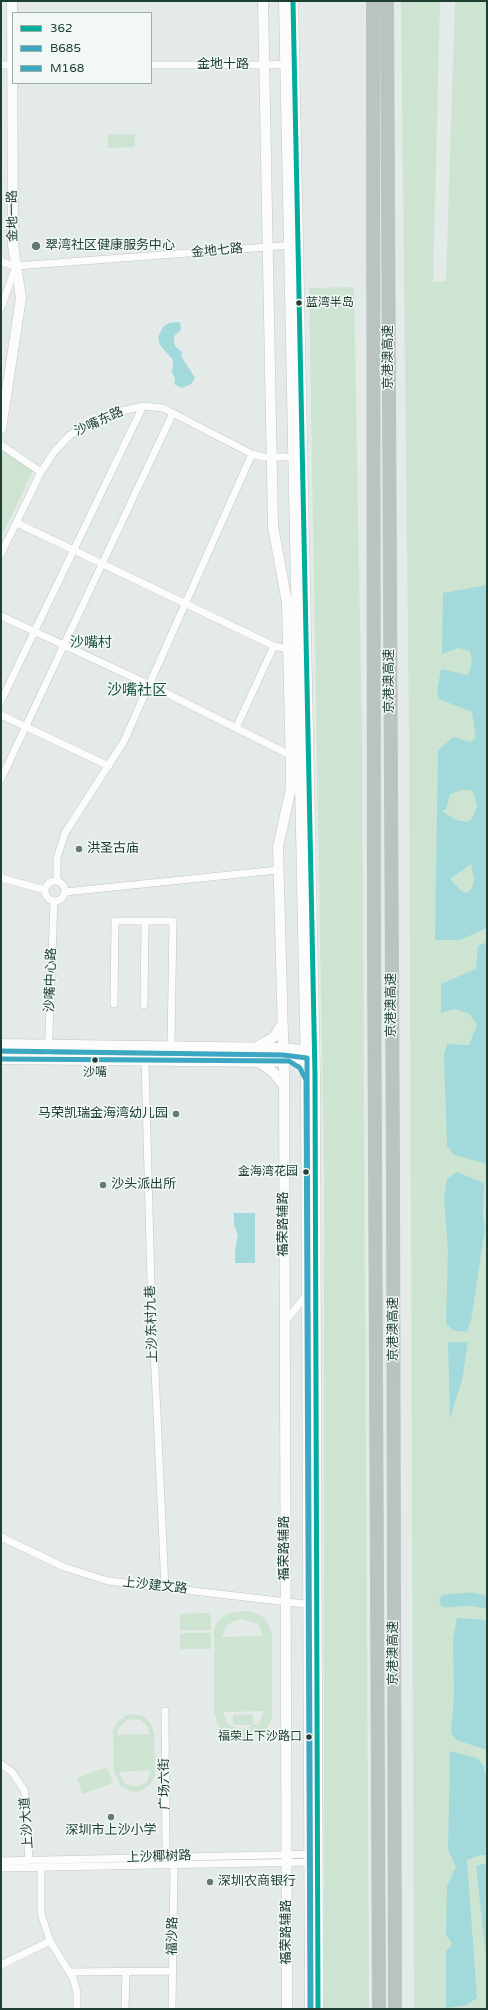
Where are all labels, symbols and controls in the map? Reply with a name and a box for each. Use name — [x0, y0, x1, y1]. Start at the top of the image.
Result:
legend — [12, 12, 152, 84]
text: 362 — [50, 21, 73, 35]
text: B685 — [50, 41, 81, 55]
street label: 金地十路 — [197, 57, 249, 73]
text: M168 — [50, 61, 84, 75]
street label: 金地一路 — [5, 190, 21, 242]
place label: 翠湾社区健康服务中心 — [45, 238, 175, 254]
marker: 翠湾社区健康服务中心 — [30, 240, 42, 252]
street label: 金地七路 — [190, 241, 244, 261]
place label: 蓝湾半岛 — [306, 296, 354, 310]
marker: 蓝湾半岛 — [294, 298, 304, 308]
street label: 京港澳高速 — [381, 325, 397, 389]
street label: 沙嘴东路 — [72, 404, 126, 440]
district label: 沙嘴村 — [70, 635, 112, 651]
street label: 京港澳高速 — [382, 649, 398, 713]
district label: 沙嘴社区 — [107, 682, 167, 700]
place label: 洪圣古庙 — [87, 841, 139, 857]
marker: 洪圣古庙 — [74, 844, 84, 854]
street label: 沙嘴中心路 — [42, 947, 60, 1013]
street label: 京港澳高速 — [384, 973, 400, 1037]
marker: 沙嘴 — [90, 1055, 100, 1065]
place label: 沙嘴 — [83, 1066, 107, 1080]
place label: 马荣凯瑞金海湾幼儿园 — [38, 1106, 168, 1122]
marker: 马荣凯瑞金海湾幼儿园 — [171, 1109, 181, 1119]
place label: 金海湾花园 — [238, 1165, 298, 1179]
marker: 金海湾花园 — [301, 1167, 311, 1177]
place label: 沙头派出所 — [111, 1177, 176, 1193]
marker: 沙头派出所 — [98, 1180, 108, 1190]
street label: 福荣路辅路 — [276, 1192, 292, 1256]
street label: 上沙东村九巷 — [143, 1285, 161, 1363]
street label: 京港澳高速 — [386, 1297, 402, 1361]
street label: 福荣路辅路 — [277, 1516, 293, 1580]
street label: 上沙建文路 — [122, 1575, 188, 1597]
street label: 京港澳高速 — [386, 1621, 402, 1685]
place label: 福荣上下沙路口 — [218, 1730, 302, 1744]
marker: 福荣上下沙路口 — [304, 1732, 314, 1742]
street label: 广场六街 — [157, 1758, 173, 1810]
street label: 上沙大道 — [17, 1797, 37, 1849]
marker: 深圳市上沙小学 — [106, 1812, 116, 1822]
place label: 深圳市上沙小学 — [66, 1823, 156, 1839]
street label: 上沙椰树路 — [126, 1848, 192, 1866]
place label: 深圳农商银行 — [218, 1874, 296, 1890]
marker: 深圳农商银行 — [205, 1877, 215, 1887]
street label: 福荣路辅路 — [279, 1900, 295, 1964]
street label: 福沙路 — [165, 1916, 181, 1956]

